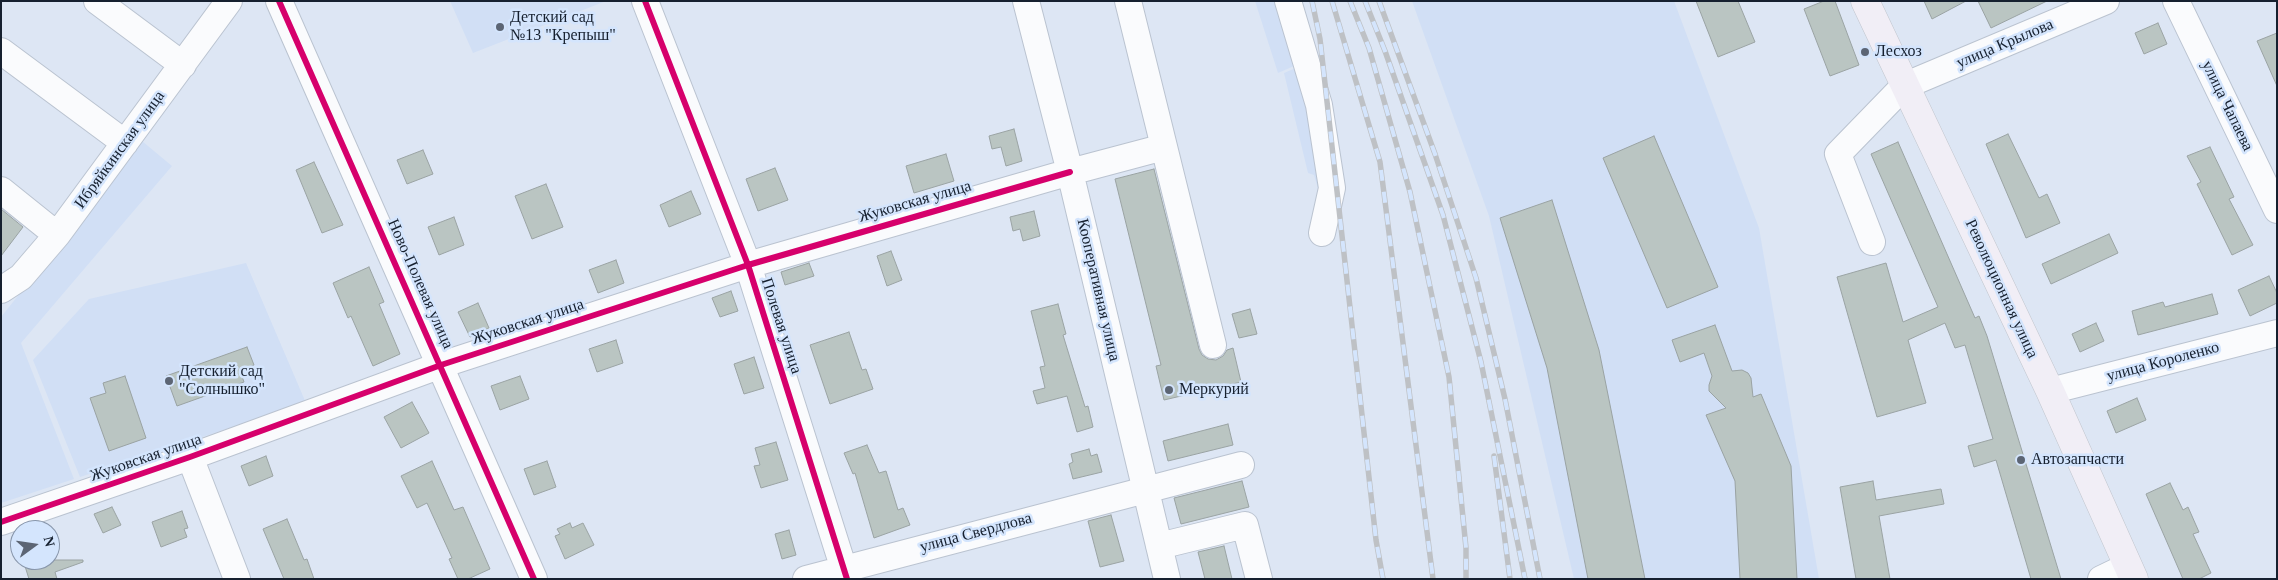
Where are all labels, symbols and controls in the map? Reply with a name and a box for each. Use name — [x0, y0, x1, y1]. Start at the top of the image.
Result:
place label: Детский сад №13 "Крепыш" — [510, 8, 616, 46]
street label: улица Крылова — [1954, 15, 2056, 73]
marker: Детский сад №13 "Крепыш" — [494, 21, 506, 33]
place label: Лесхоз — [1875, 42, 1922, 62]
marker: Лесхоз — [1859, 46, 1871, 58]
street label: улица Чапаева — [2197, 58, 2257, 154]
street label: Ибряйкинская улица — [71, 87, 169, 213]
street label: Жуковская улица — [856, 177, 974, 227]
street label: Ново-Полевая улица — [383, 216, 457, 352]
street label: Революционная улица — [1960, 216, 2042, 362]
street label: Кооперативная улица — [1072, 217, 1124, 363]
street label: Полевая улица — [756, 276, 806, 376]
street label: Жуковская улица — [470, 295, 586, 349]
street label: улица Короленко — [2105, 338, 2221, 386]
place label: Детский сад "Солнышко" — [179, 362, 265, 400]
marker: Детский сад "Солнышко" — [163, 375, 175, 387]
place label: Меркурий — [1179, 380, 1249, 400]
marker: Меркурий — [1163, 384, 1175, 396]
street label: Жуковская улица — [88, 430, 204, 486]
place label: Автозапчасти — [2031, 450, 2124, 470]
marker: Автозапчасти — [2015, 454, 2027, 466]
street label: улица Свердлова — [918, 509, 1034, 557]
north arrow — [10, 520, 60, 570]
text: N — [41, 535, 58, 548]

